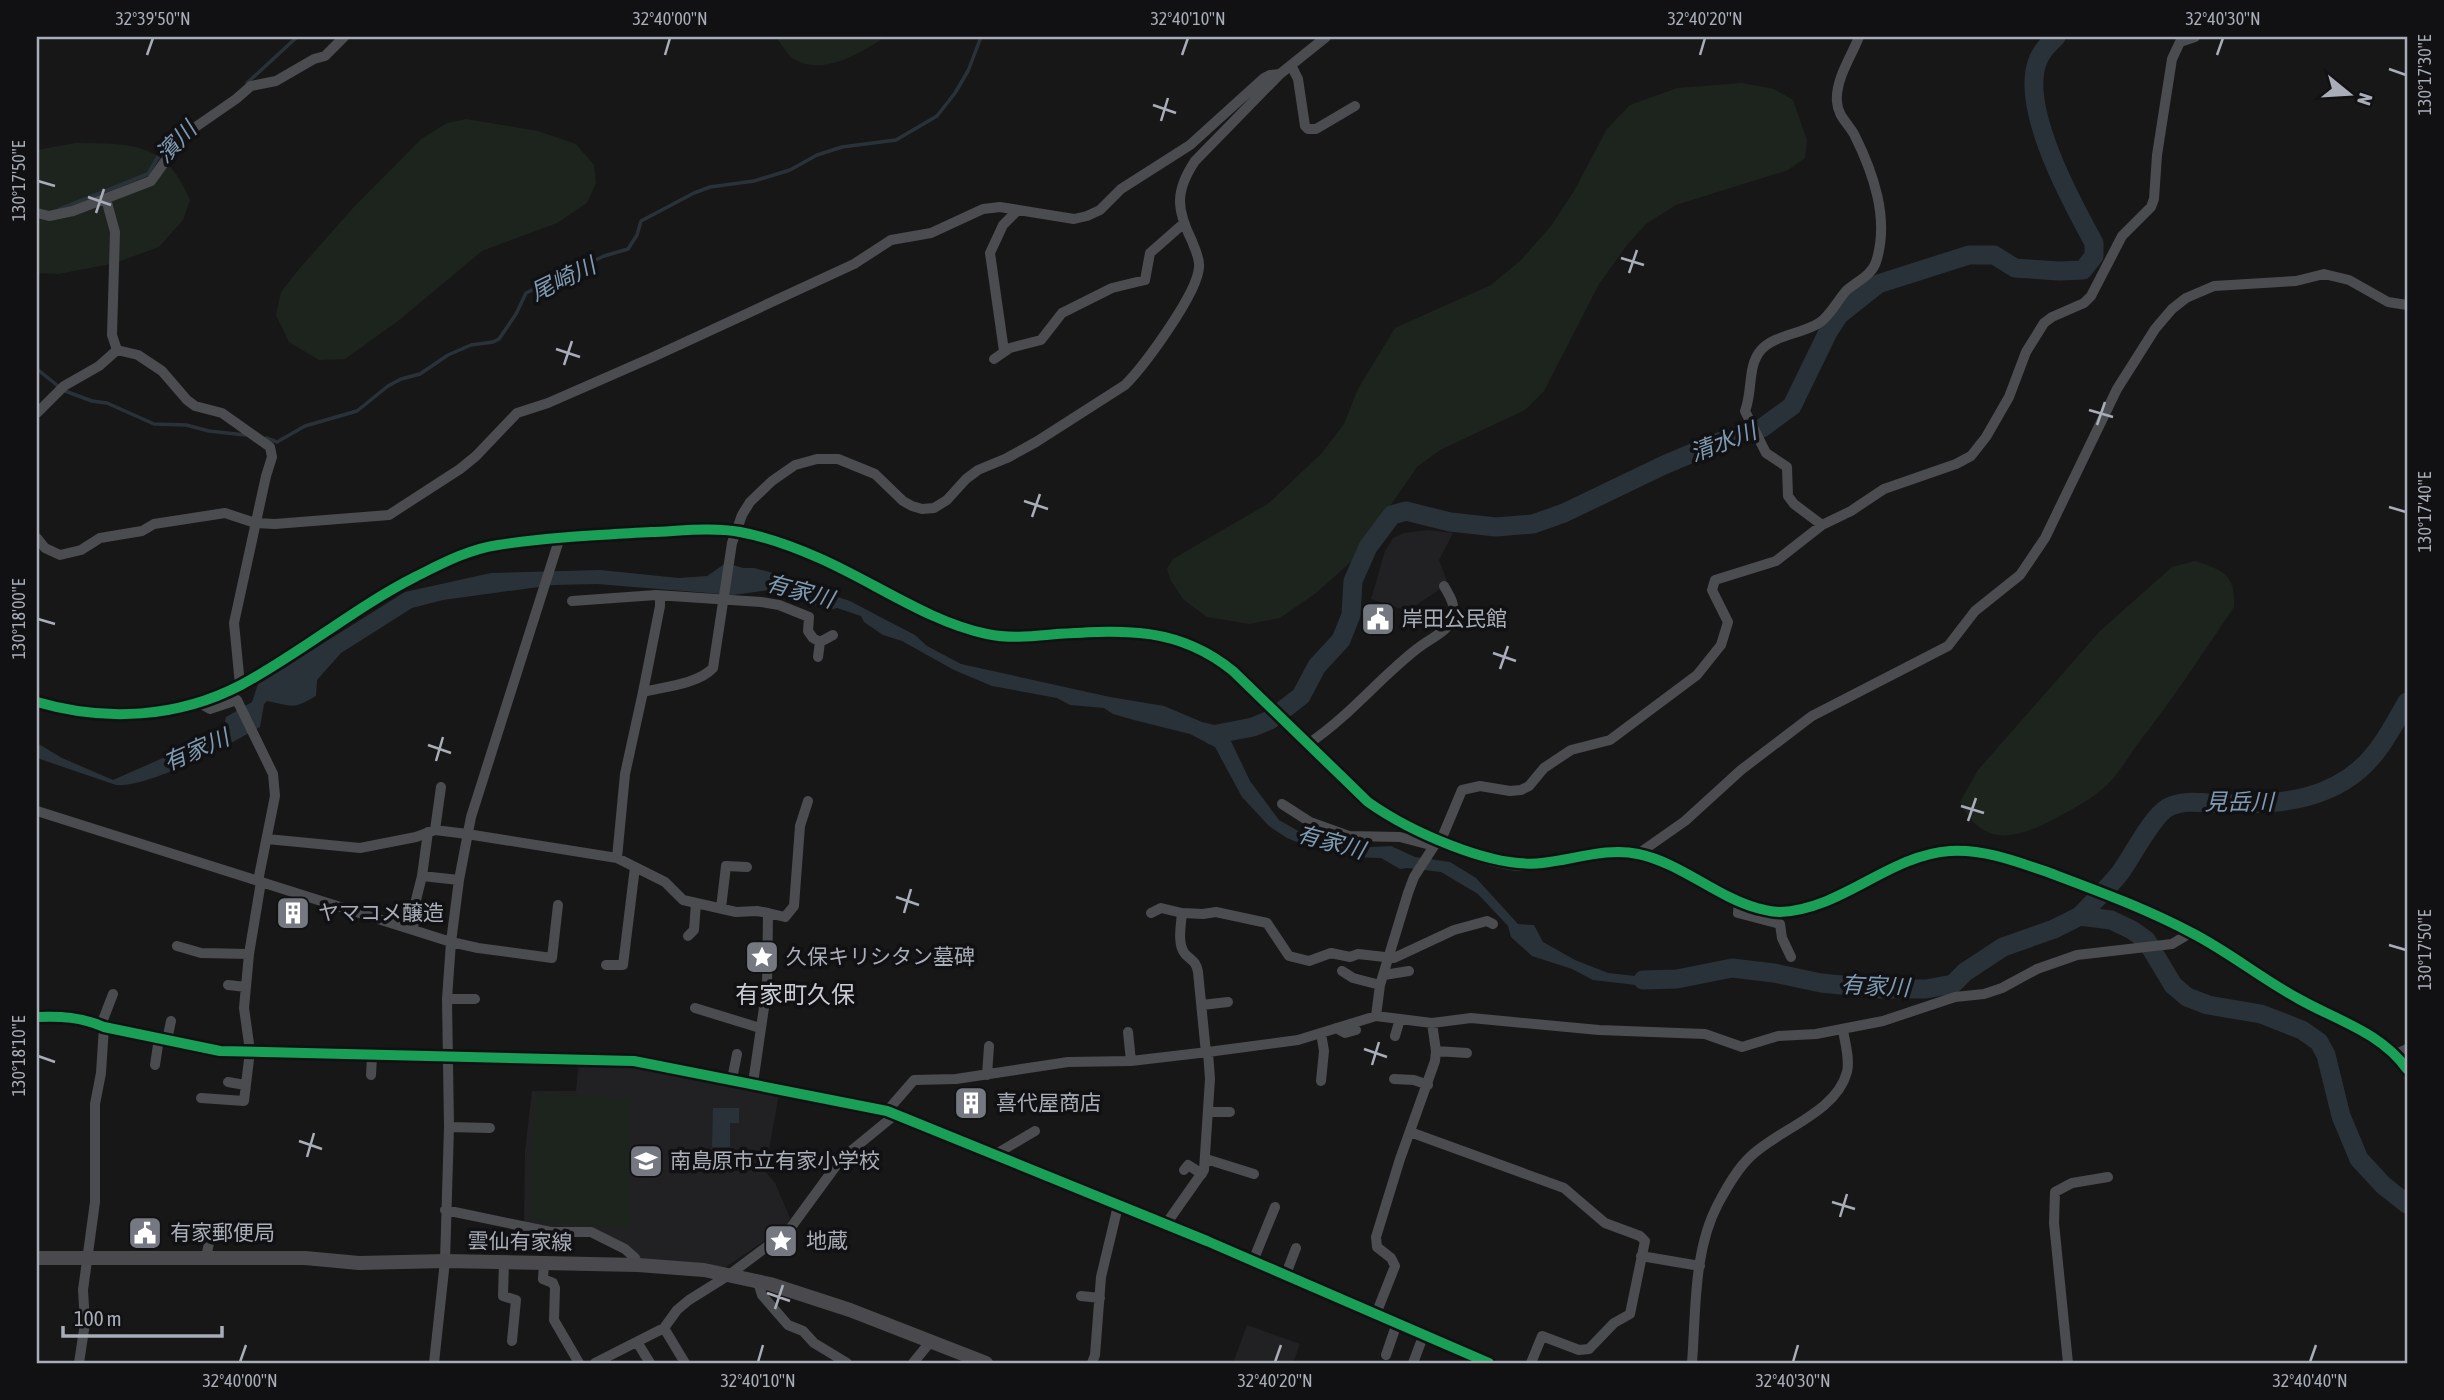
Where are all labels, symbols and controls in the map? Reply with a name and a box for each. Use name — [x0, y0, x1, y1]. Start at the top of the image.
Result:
text: 32°39'50"N — [115, 8, 191, 29]
text: 32°40'00"N — [632, 8, 708, 29]
text: 32°40'10"N — [1150, 8, 1226, 29]
text: 32°40'20"N — [1667, 8, 1743, 29]
text: 32°40'30"N — [2185, 8, 2261, 29]
text: 130°17'30"E — [2414, 34, 2435, 115]
north arrow — [2314, 60, 2384, 130]
text: N — [2353, 91, 2377, 108]
water label: 濱川 — [151, 114, 203, 168]
text: 130°17'50"E — [8, 140, 29, 221]
water label: 尾崎川 — [526, 251, 602, 306]
water label: 清水川 — [1686, 416, 1763, 467]
text: 130°17'40"E — [2414, 471, 2435, 552]
water label: 有家川 — [763, 570, 840, 613]
text: 130°18'00"E — [8, 578, 29, 659]
public building icon: 岸田公民館 — [1359, 600, 1397, 638]
place label: 岸田公民館 — [1402, 606, 1507, 630]
water label: 有家川 — [159, 723, 236, 776]
water label: 見岳川 — [2205, 789, 2277, 815]
water label: 有家川 — [1294, 821, 1371, 864]
building icon: ヤマコメ醸造 — [274, 894, 312, 932]
place label: ヤマコメ醸造 — [318, 900, 444, 924]
text: 130°17'50"E — [2414, 909, 2435, 990]
place icon: 久保キリシタン墓碑 — [743, 938, 781, 976]
place label: 久保キリシタン墓碑 — [786, 944, 975, 968]
water label: 有家川 — [1840, 971, 1913, 1001]
district label: 有家町久保 — [735, 981, 855, 1008]
text: 130°18'10"E — [8, 1015, 29, 1096]
building icon: 喜代屋商店 — [952, 1084, 990, 1122]
place label: 喜代屋商店 — [996, 1090, 1101, 1114]
school or university icon: 南島原市立有家小学校 — [627, 1142, 665, 1180]
place label: 南島原市立有家小学校 — [670, 1148, 880, 1172]
public building icon: 有家郵便局 — [126, 1214, 164, 1252]
place label: 有家郵便局 — [170, 1220, 275, 1244]
place icon: 地蔵 — [762, 1222, 800, 1260]
street label: 雲仙有家線 — [467, 1228, 573, 1254]
place label: 地蔵 — [806, 1228, 848, 1252]
scale bar — [63, 1295, 222, 1339]
text: 100 m — [74, 1306, 122, 1330]
text: 32°40'00"N — [202, 1370, 278, 1391]
text: 32°40'10"N — [720, 1370, 796, 1391]
text: 32°40'20"N — [1237, 1370, 1313, 1391]
text: 32°40'30"N — [1755, 1370, 1831, 1391]
text: 32°40'40"N — [2272, 1370, 2348, 1391]

